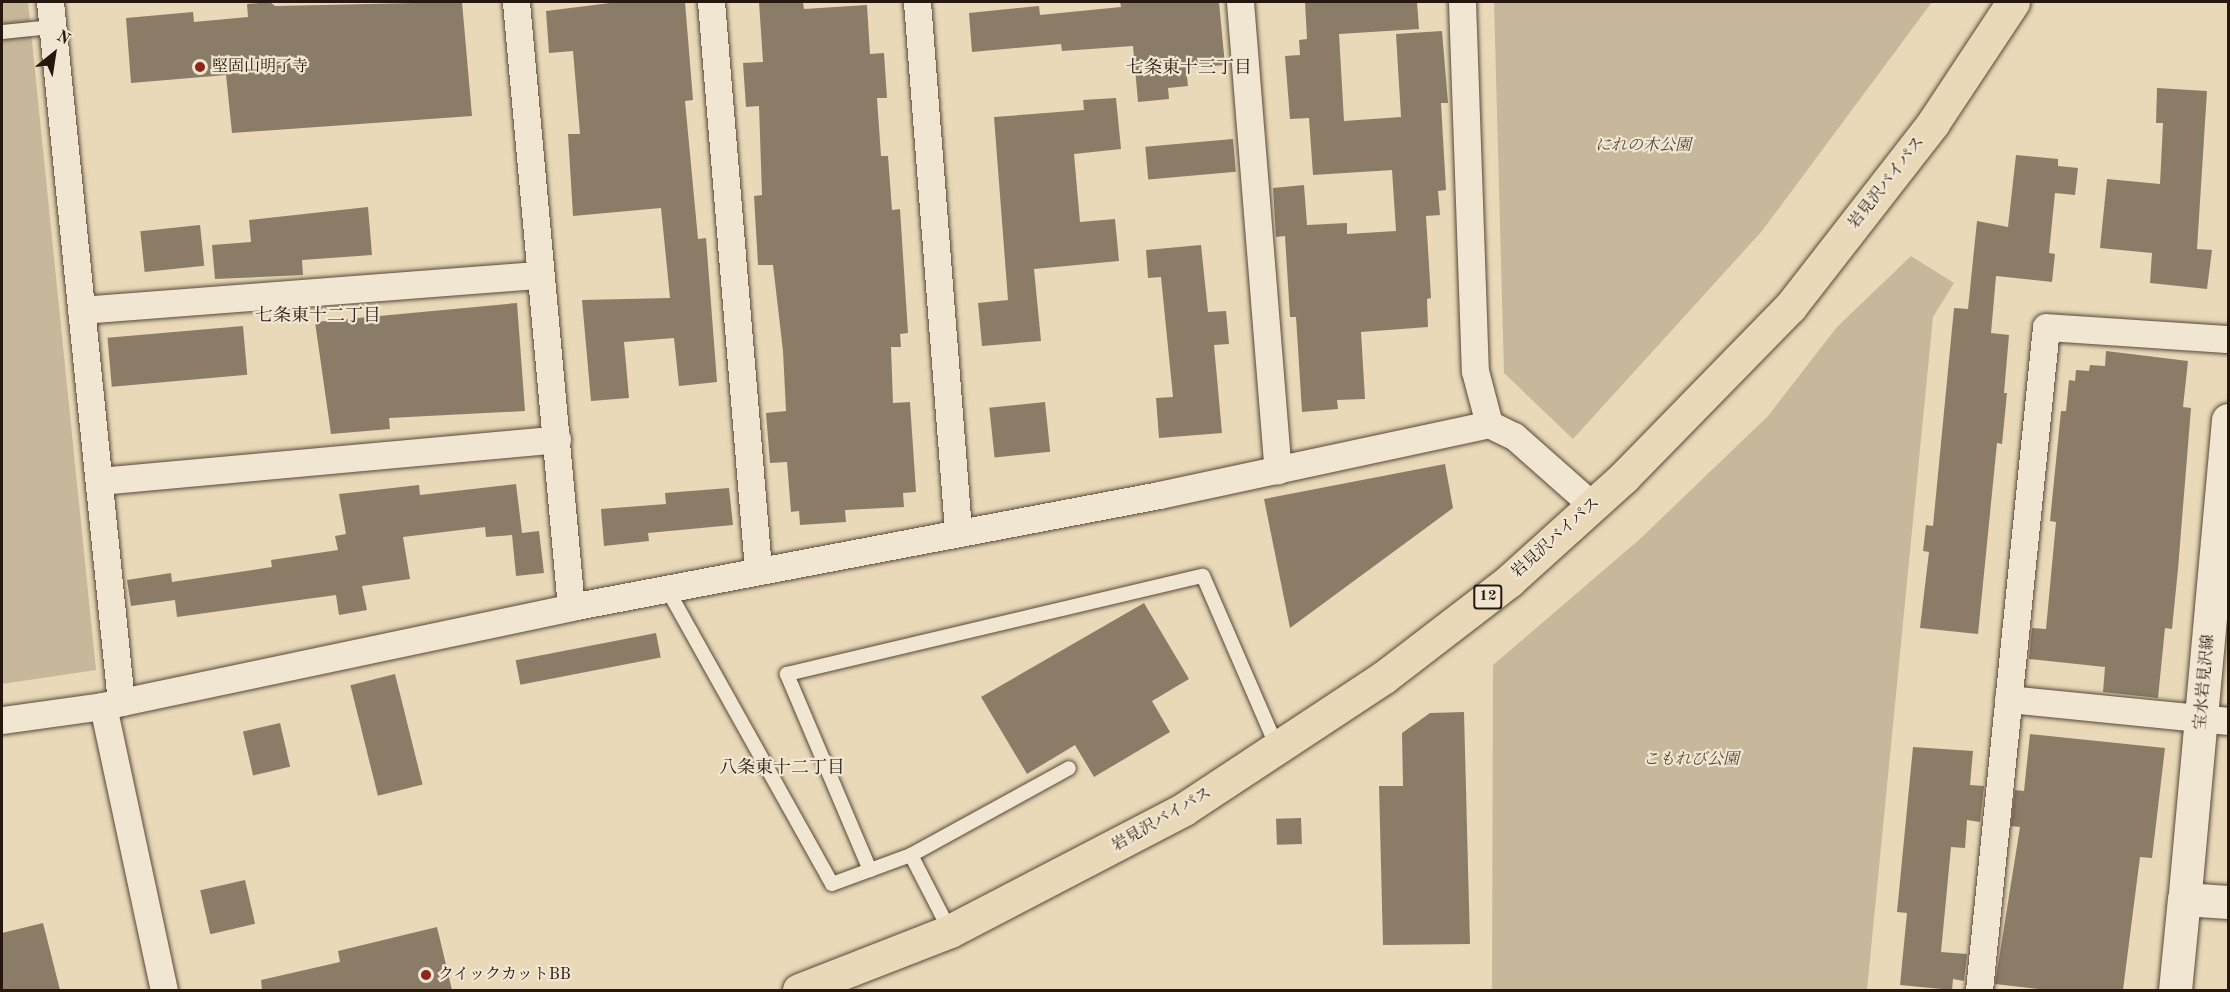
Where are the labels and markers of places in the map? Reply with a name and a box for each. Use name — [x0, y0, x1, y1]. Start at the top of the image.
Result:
place label: 堅固山明了寺 — [212, 57, 308, 77]
marker: 堅固山明了寺 — [193, 60, 207, 74]
place label: クイックカットBB — [438, 965, 572, 985]
marker: クイックカットBB — [419, 968, 433, 982]

